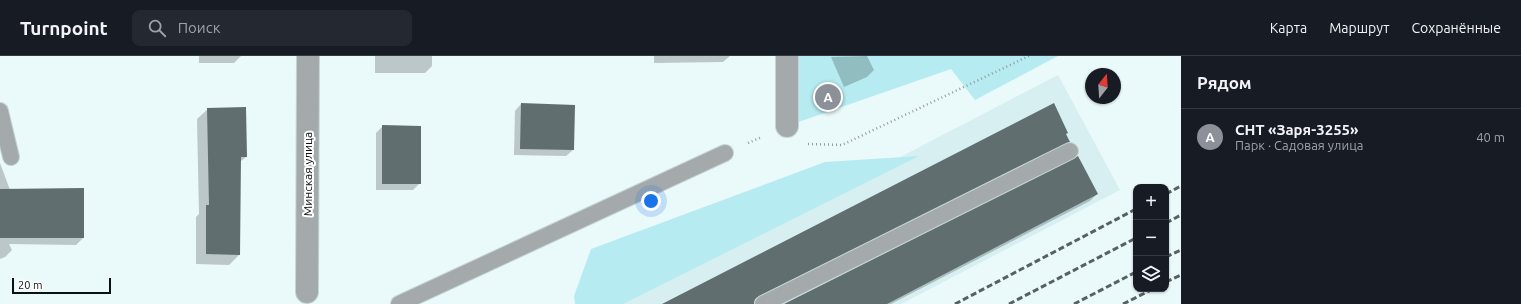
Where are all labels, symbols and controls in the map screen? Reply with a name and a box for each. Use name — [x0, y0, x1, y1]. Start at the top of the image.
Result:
search box — [132, 10, 412, 46]
text: Turnpoint — [20, 17, 108, 39]
icon: search — [146, 17, 168, 39]
text: Поиск — [178, 19, 220, 36]
text: Карта — [1270, 20, 1307, 36]
text: Маршрут — [1329, 20, 1390, 36]
text: Сохранённые — [1412, 20, 1501, 36]
north arrow — [1085, 68, 1121, 104]
text: Рядом — [1197, 73, 1252, 92]
pin: A — [815, 82, 841, 112]
text: СНТ «Заря-3255» — [1235, 121, 1359, 138]
text: A — [1205, 130, 1215, 144]
text: 40 m — [1476, 130, 1505, 144]
street label: Минская улица — [301, 132, 314, 216]
text: Парк · Садовая улица — [1235, 138, 1363, 152]
map controls — [1133, 184, 1169, 292]
button: + — [1133, 184, 1169, 220]
your location — [641, 191, 661, 211]
button: − — [1133, 220, 1169, 256]
button: layers — [1133, 256, 1169, 292]
scale bar — [12, 276, 111, 295]
text: 20 m — [18, 279, 42, 291]

